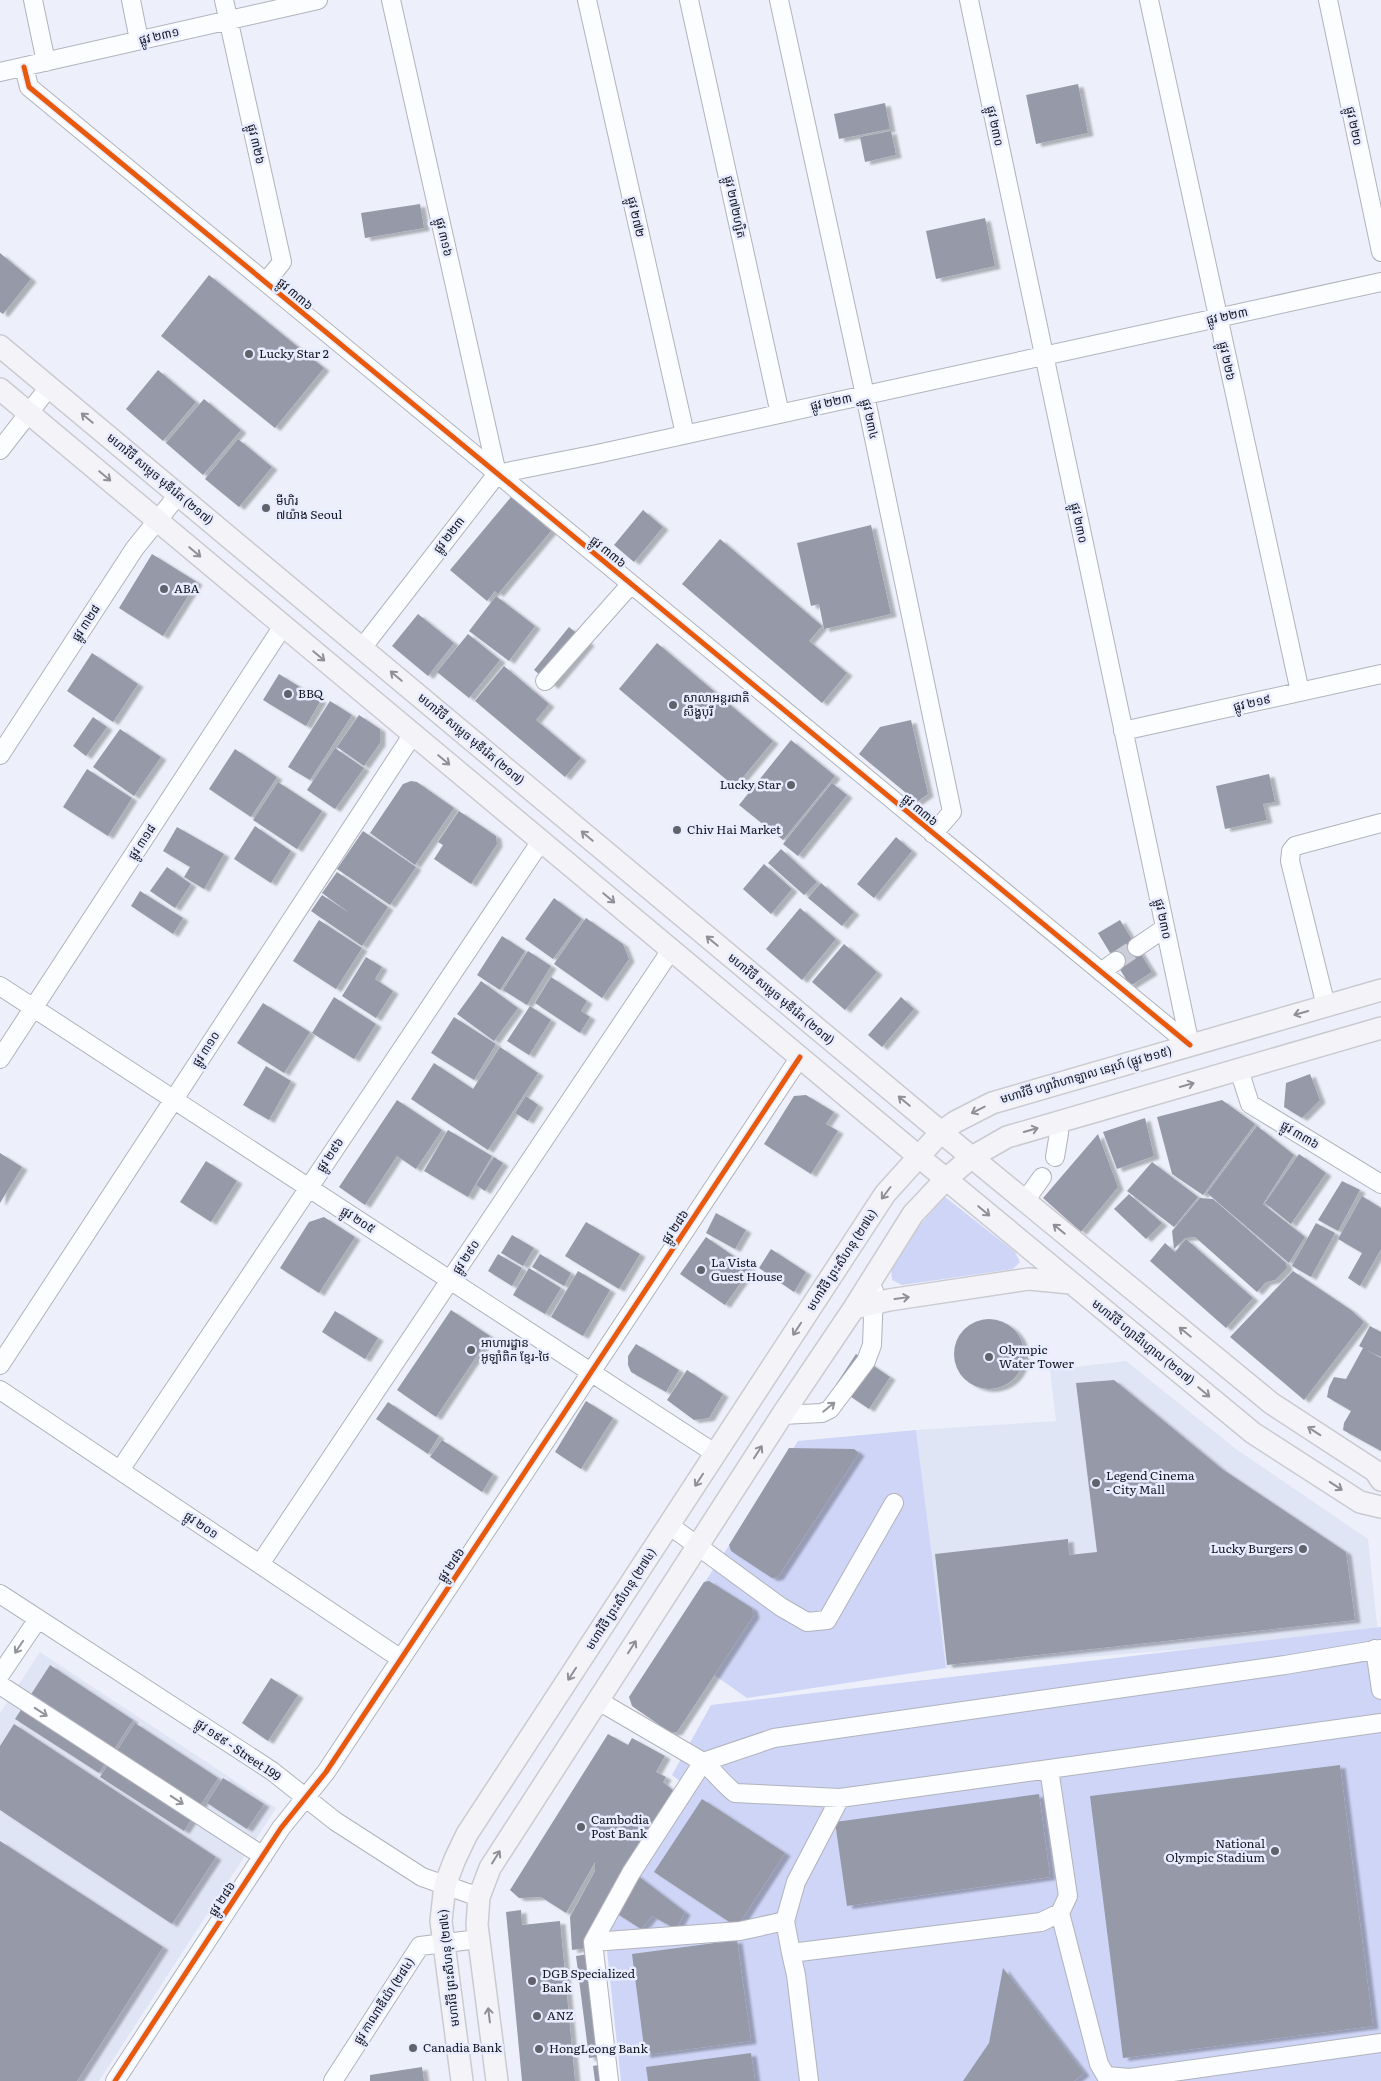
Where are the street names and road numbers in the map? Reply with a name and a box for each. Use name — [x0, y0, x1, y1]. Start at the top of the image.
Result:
street label: ផ្លូវ ២៣១ — [137, 22, 181, 51]
street label: ផ្លូវ ២៣០ — [980, 104, 1009, 148]
street label: ផ្លូវ ២២០ — [1340, 105, 1368, 148]
street label: ផ្លូវ ៣២៦ — [241, 122, 270, 166]
street label: ផ្លូវ ២៧២ហ្សិត — [718, 174, 751, 240]
street label: ផ្លូវ ២៧២ — [621, 195, 650, 240]
street label: ផ្លូវ ៣១៦ — [429, 215, 458, 259]
street label: ផ្លូវ ៣៣៦ — [272, 273, 318, 316]
street label: ផ្លូវ ២២៣ — [1204, 302, 1250, 331]
street label: ផ្លូវ ២២៦ — [1213, 340, 1241, 383]
street label: ផ្លូវ ២២៣ — [808, 388, 854, 417]
street label: ផ្លូវ ២៣៤ — [855, 397, 884, 441]
street label: មហាវិថី សម្តេច មុនីរ៉េត (២១៧) — [103, 428, 218, 528]
street label: ផ្លូវ ២៣០ — [1064, 501, 1093, 545]
street label: ផ្លូវ ២២៣ — [428, 512, 470, 558]
street label: ផ្លូវ ៣៣៦ — [585, 531, 631, 573]
street label: ផ្លូវ ៣២៨ — [66, 600, 106, 646]
street label: មហាវិថី សម្តេច មុនីរ៉េត (២១៧) — [414, 688, 529, 788]
street label: ផ្លូវ ២១៩ — [1231, 689, 1273, 718]
street label: ផ្លូវ ៣៣៦ — [897, 789, 943, 832]
street label: ផ្លូវ ៣១៨ — [123, 820, 162, 864]
street label: ផ្លូវ ២៣០ — [1148, 897, 1177, 941]
street label: មហាវិថី សម្តេច មុនីរ៉េត (២១៧) — [724, 948, 839, 1048]
street label: ផ្លូវ ៣១០ — [187, 1027, 226, 1071]
street label: មហាវិថី ហ្សាវ៉ាហាឡាល នេរុហ៍ (ផ្លូវ ២១៥) — [998, 1041, 1174, 1110]
street label: ផ្លូវ ៣៣៦ — [1276, 1116, 1323, 1155]
street label: ផ្លូវ ២៩៦ — [311, 1134, 349, 1177]
street label: ផ្លូវ ២០៥ — [336, 1201, 379, 1239]
street label: មហាវិថី ព្រះសីហនុ (២៧៤) — [801, 1205, 881, 1314]
street label: ផ្លូវ ២៨៦ — [656, 1206, 694, 1249]
street label: ផ្លូវ ២៩០ — [447, 1236, 485, 1279]
street label: មហាវិថី ហ្សាដឹហ្គោល (២១៧) — [1088, 1294, 1199, 1388]
street label: ផ្លូវ ២០១ — [179, 1506, 222, 1544]
street label: ផ្លូវ ២៨៦ — [432, 1544, 470, 1587]
street label: មហាវិថី ព្រះសីហនុ (២៧៤) — [580, 1544, 660, 1653]
street label: ផ្លូវ ១៩៩ - Street 199 — [191, 1714, 285, 1787]
street label: ផ្លូវ ២៨៦ — [203, 1878, 241, 1921]
street label: មហាវិថី ព្រះសីហនុ (២៧៤) — [433, 1908, 463, 2028]
street label: ផ្លូវ កាណាឌីយ៉ា (២៨៤) — [348, 1953, 420, 2049]

